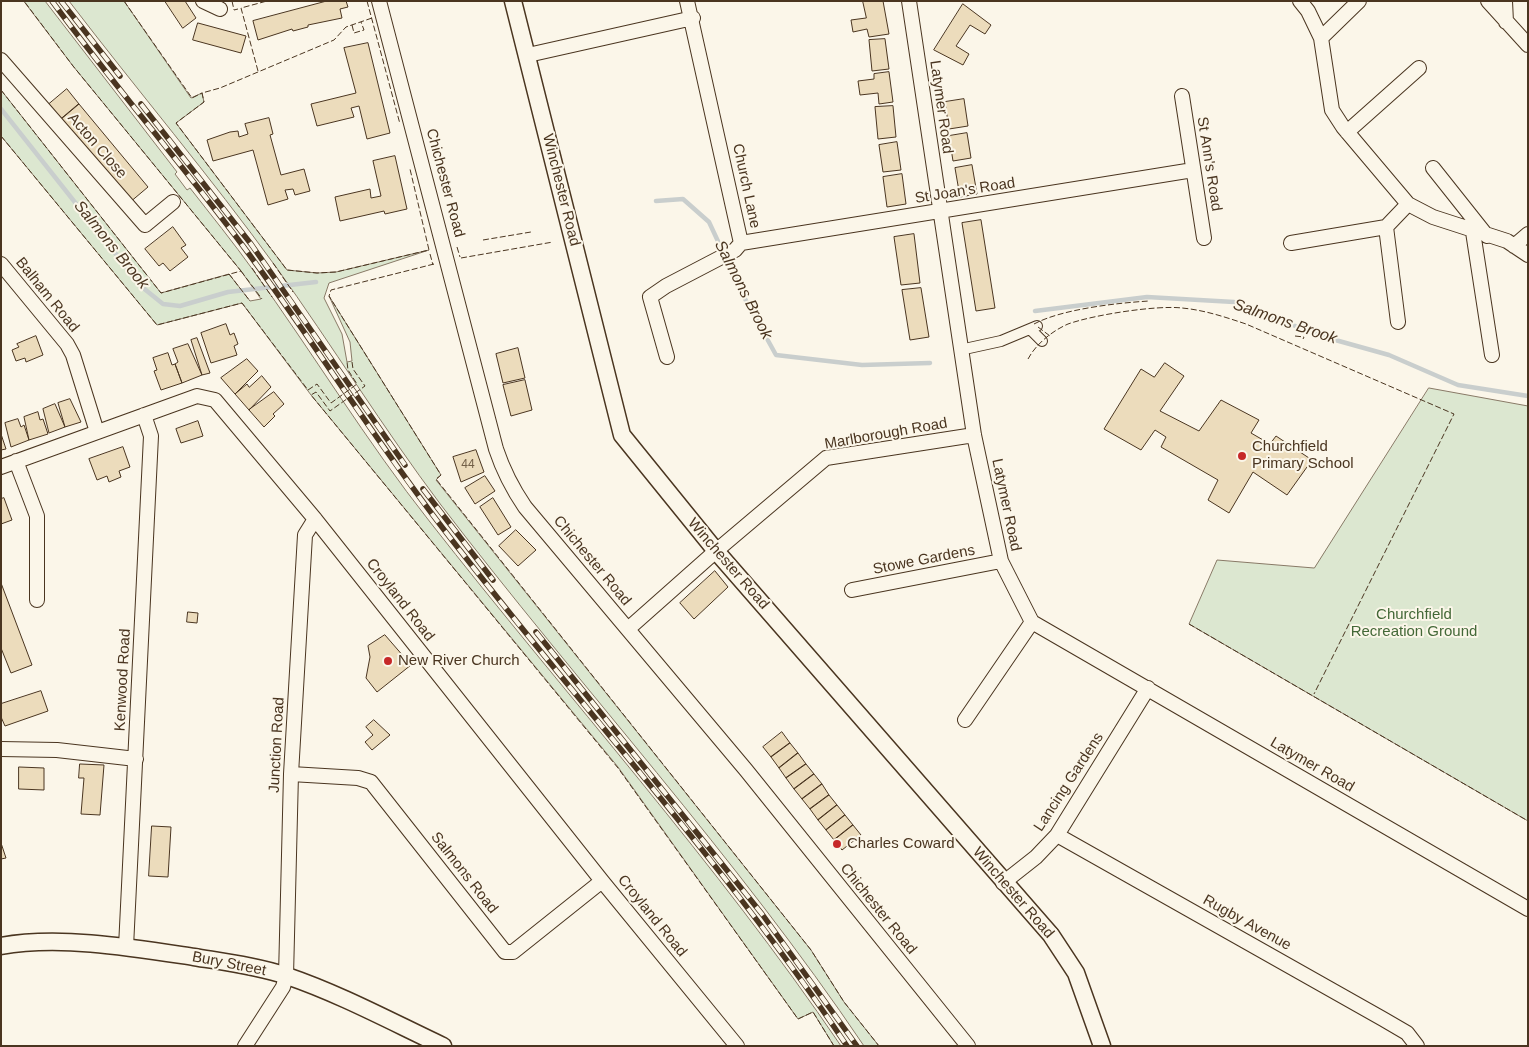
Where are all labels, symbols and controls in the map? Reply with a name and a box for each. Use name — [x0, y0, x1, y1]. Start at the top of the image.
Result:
street label: Latymer Road — [926, 59, 956, 155]
street label: Acton Close — [64, 110, 130, 182]
street label: St Ann's Road — [1193, 115, 1225, 213]
street label: Chichester Road — [422, 127, 468, 239]
street label: Winchester Road — [538, 132, 584, 248]
street label: Church Lane — [728, 142, 764, 230]
street label: St Joan's Road — [914, 174, 1016, 208]
water label: Salmons Brook — [69, 197, 153, 293]
water label: Salmons Brook — [710, 237, 776, 343]
street label: Balham Road — [11, 254, 83, 336]
water label: Salmons Brook — [1231, 295, 1339, 349]
street label: Marlborough Road — [823, 414, 949, 454]
place label: Churchfield Primary School — [1252, 438, 1354, 473]
marker: Churchfield Primary School — [1236, 450, 1248, 462]
street label: Latymer Road — [987, 457, 1025, 553]
house number: 44 — [461, 458, 475, 472]
street label: Chichester Road — [549, 512, 635, 610]
street label: Winchester Road — [683, 515, 773, 613]
street label: Stowe Gardens — [872, 541, 976, 579]
street label: Croyland Road — [362, 555, 438, 645]
park label: Churchfield Recreation Ground — [1351, 606, 1477, 641]
street label: Kenwood Road — [111, 628, 135, 732]
place label: New River Church — [398, 652, 520, 670]
marker: New River Church — [382, 655, 394, 667]
street label: Junction Road — [266, 697, 288, 793]
street label: Lancing Gardens — [1030, 729, 1108, 835]
street label: Latymer Road — [1267, 734, 1357, 796]
street label: Salmons Road — [427, 829, 501, 917]
place label: Charles Coward — [847, 835, 955, 853]
marker: Charles Coward — [831, 838, 843, 850]
street label: Winchester Road — [968, 844, 1058, 942]
street label: Chichester Road — [836, 860, 920, 958]
street label: Croyland Road — [614, 871, 690, 961]
street label: Rugby Avenue — [1200, 891, 1294, 955]
street label: Bury Street — [190, 948, 268, 980]

